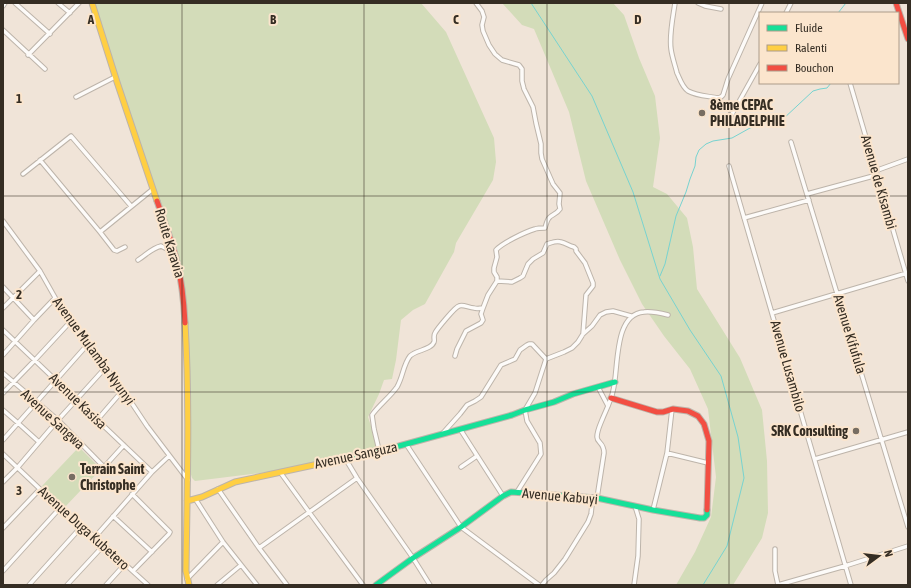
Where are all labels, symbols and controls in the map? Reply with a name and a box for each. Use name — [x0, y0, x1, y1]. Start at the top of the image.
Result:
text: A — [87, 12, 95, 27]
text: B — [270, 12, 277, 27]
text: C — [453, 12, 459, 27]
text: D — [634, 12, 642, 27]
legend — [759, 12, 899, 84]
text: Fluide — [795, 21, 823, 35]
text: Ralenti — [795, 41, 827, 55]
text: Bouchon — [795, 61, 834, 75]
text: 1 — [16, 91, 22, 106]
place label: 8ème CEPAC PHILADELPHIE — [710, 97, 785, 129]
marker: 8ème CEPAC PHILADELPHIE — [697, 108, 707, 118]
street label: Avenue de Kisambi — [858, 133, 900, 231]
street label: Route Karavia — [152, 206, 188, 280]
text: 2 — [16, 287, 22, 302]
street label: Avenue Kifufula — [830, 292, 870, 376]
street label: Avenue Mulamba Nyunyi — [50, 294, 138, 408]
street label: Avenue Lusambilo — [767, 318, 809, 414]
street label: Avenue Kasisa — [46, 370, 110, 432]
street label: Avenue Sangwa — [18, 386, 88, 452]
place label: SRK Consulting — [771, 423, 849, 439]
marker: SRK Consulting — [851, 426, 861, 436]
street label: Avenue Sanguza — [313, 438, 399, 472]
place label: Terrain Saint Christophe — [80, 461, 145, 493]
marker: Terrain Saint Christophe — [67, 472, 77, 482]
text: 3 — [16, 483, 22, 498]
street label: Avenue Duga Kubetero — [35, 483, 133, 573]
street label: Avenue Kabuyi — [521, 485, 599, 507]
north arrow — [859, 536, 899, 576]
text: N — [882, 549, 895, 558]

